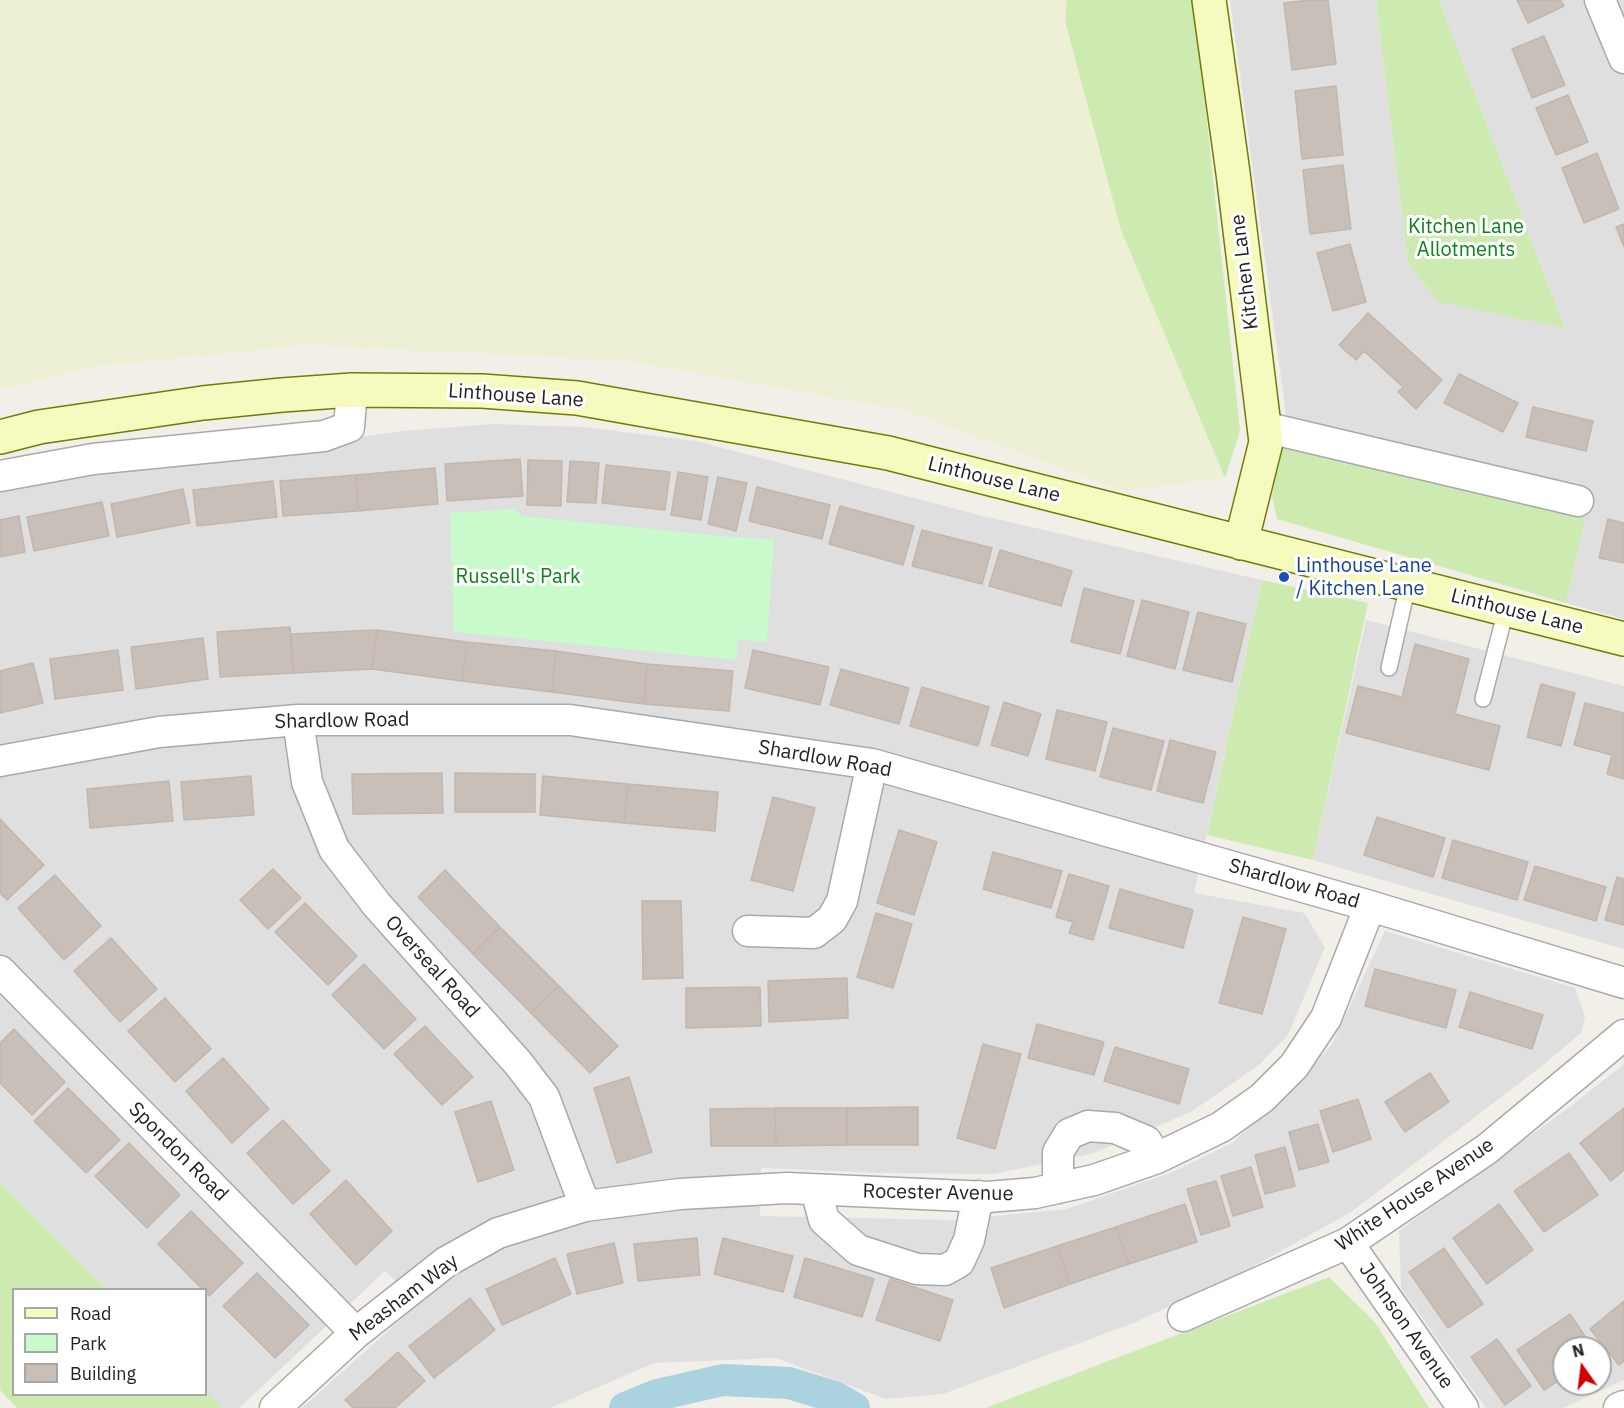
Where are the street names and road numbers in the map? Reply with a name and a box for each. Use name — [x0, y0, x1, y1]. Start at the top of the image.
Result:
street label: Kitchen Lane — [1226, 213, 1264, 331]
street label: Linthouse Lane — [447, 379, 585, 413]
street label: Linthouse Lane — [925, 452, 1063, 508]
street label: Linthouse Lane — [1448, 584, 1586, 640]
street label: Shardlow Road — [274, 708, 410, 734]
street label: Shardlow Road — [756, 735, 894, 783]
street label: Shardlow Road — [1226, 854, 1362, 914]
street label: Overseal Road — [380, 911, 484, 1023]
street label: Spondon Road — [123, 1097, 233, 1207]
street label: White House Avenue — [1331, 1133, 1499, 1257]
street label: Rocester Avenue — [862, 1180, 1014, 1206]
street label: Measham Way — [345, 1249, 463, 1347]
street label: Johnson Avenue — [1354, 1259, 1458, 1393]

